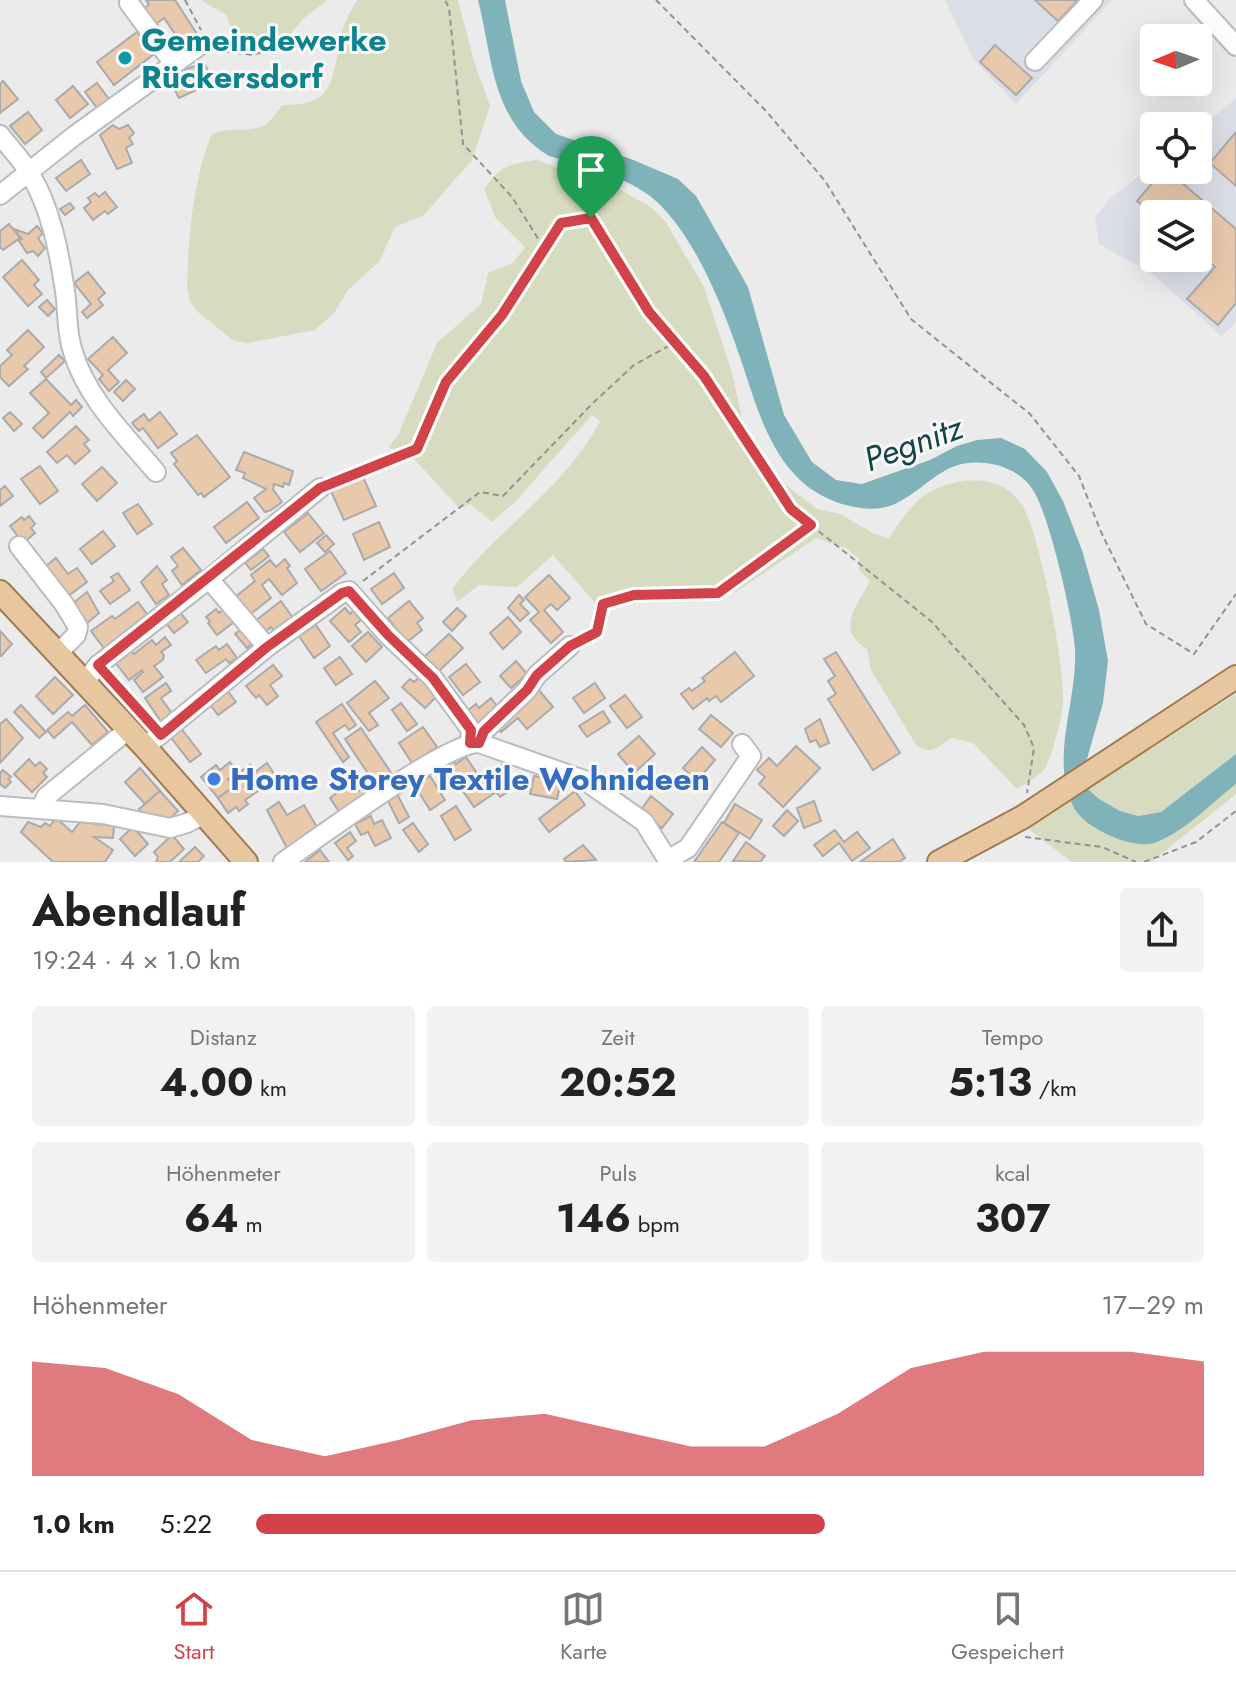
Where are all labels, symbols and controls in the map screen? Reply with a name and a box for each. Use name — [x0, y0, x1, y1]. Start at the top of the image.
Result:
place label: Gemeindewerke Rückersdorf — [141, 17, 386, 100]
north arrow — [1140, 24, 1212, 96]
map controls — [1140, 24, 1212, 272]
marker: Gemeindewerke Rückersdorf — [116, 49, 134, 67]
button: locate — [1140, 112, 1212, 184]
pin — [557, 136, 625, 218]
icon: arrive — [569, 148, 613, 192]
button: layers — [1140, 200, 1212, 272]
water label: Pegnitz — [857, 402, 971, 484]
place label: Home Storey Textile Wohnideen — [230, 756, 710, 802]
marker: Home Storey Textile Wohnideen — [205, 770, 223, 788]
text: Abendlauf — [32, 879, 245, 943]
button: share — [1120, 888, 1204, 972]
text: 19:24 · 4 × 1.0 km — [32, 941, 241, 979]
text: Distanz — [190, 1021, 257, 1053]
text: Zeit — [601, 1021, 635, 1053]
text: Tempo — [982, 1021, 1043, 1053]
text: 4.00 — [160, 1053, 253, 1111]
text: 20:52 — [559, 1053, 677, 1111]
text: 5:13 — [948, 1053, 1032, 1111]
text: km — [253, 1072, 287, 1104]
text: /km — [1032, 1072, 1077, 1104]
text: Höhenmeter — [166, 1157, 281, 1189]
text: Puls — [599, 1157, 637, 1189]
text: kcal — [995, 1157, 1030, 1189]
text: 64 — [184, 1189, 239, 1247]
text: 146 — [556, 1189, 631, 1247]
text: 307 — [975, 1189, 1050, 1247]
text: m — [239, 1208, 263, 1240]
text: bpm — [631, 1208, 680, 1240]
text: Höhenmeter — [32, 1286, 168, 1324]
text: 17–29 m — [1102, 1286, 1204, 1324]
text: 1.0 km — [32, 1505, 115, 1543]
text: 5:22 — [160, 1505, 212, 1543]
tab: Start — [172, 1587, 216, 1667]
tab: Karte — [560, 1587, 607, 1667]
tab: Gespeichert — [951, 1587, 1064, 1667]

